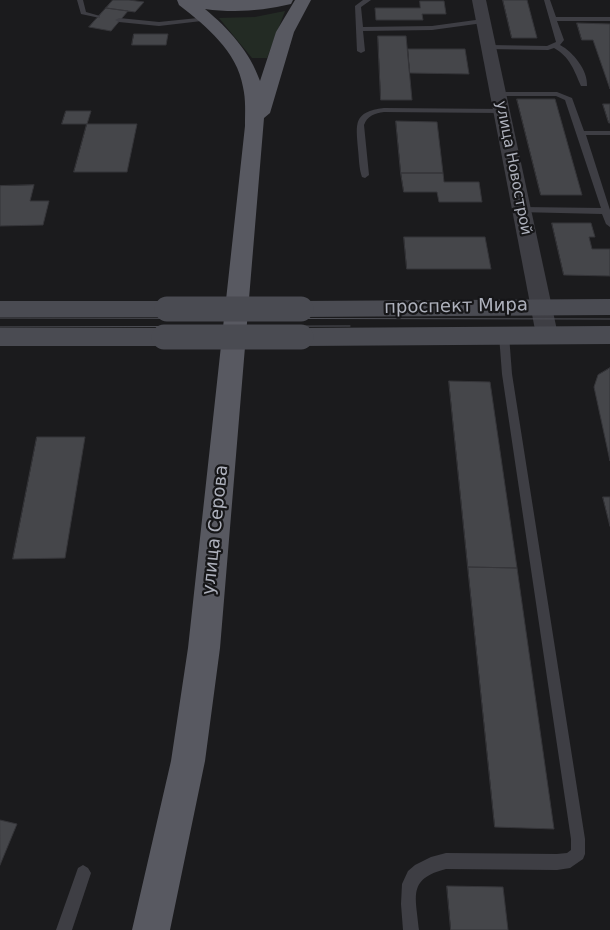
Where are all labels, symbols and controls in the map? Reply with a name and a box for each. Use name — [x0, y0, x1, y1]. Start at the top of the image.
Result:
street label: улица Новострой — [491, 99, 535, 237]
street label: проспект Мира — [384, 295, 528, 319]
street label: улица Серова — [198, 464, 234, 596]

